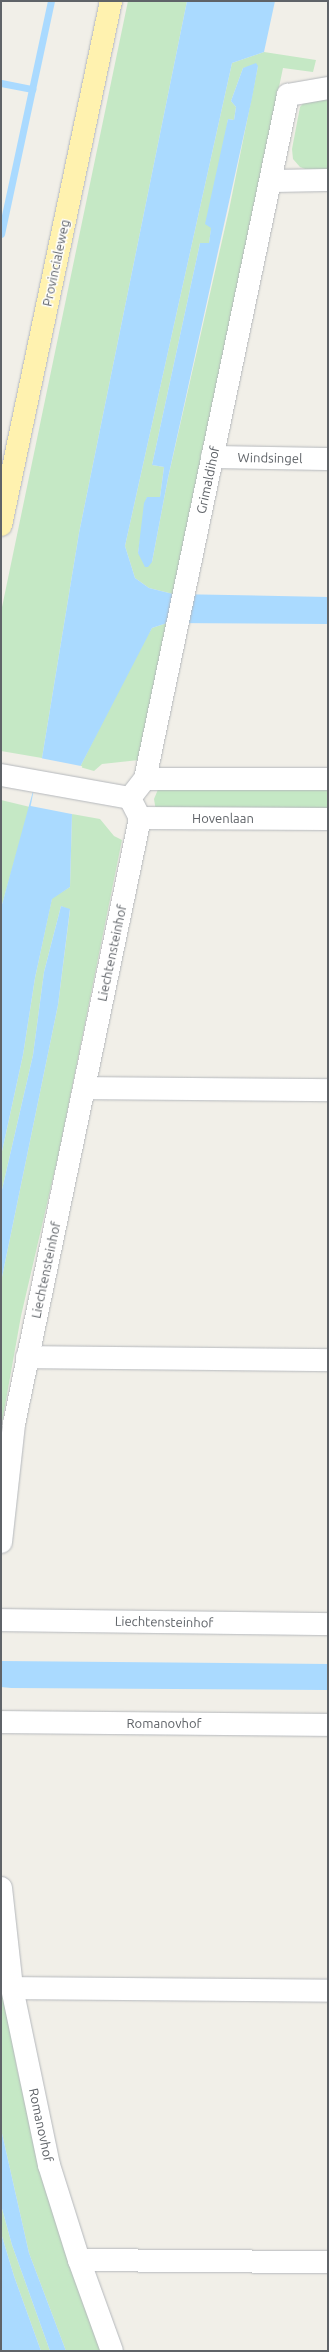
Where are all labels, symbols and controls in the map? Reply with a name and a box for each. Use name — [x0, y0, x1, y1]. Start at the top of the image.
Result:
street label: Provincialeweg — [39, 218, 73, 308]
street label: Grimaldihof — [193, 445, 223, 515]
street label: Windsingel — [237, 450, 303, 466]
street label: Hovenlaan — [192, 810, 254, 826]
street label: Liechtensteinhof — [94, 903, 130, 1003]
street label: Liechtensteinhof — [28, 1220, 64, 1320]
street label: Liechtensteinhof — [115, 1613, 213, 1631]
street label: Romanovhof — [127, 1715, 201, 1731]
street label: Romanovhof — [26, 2087, 56, 2163]

